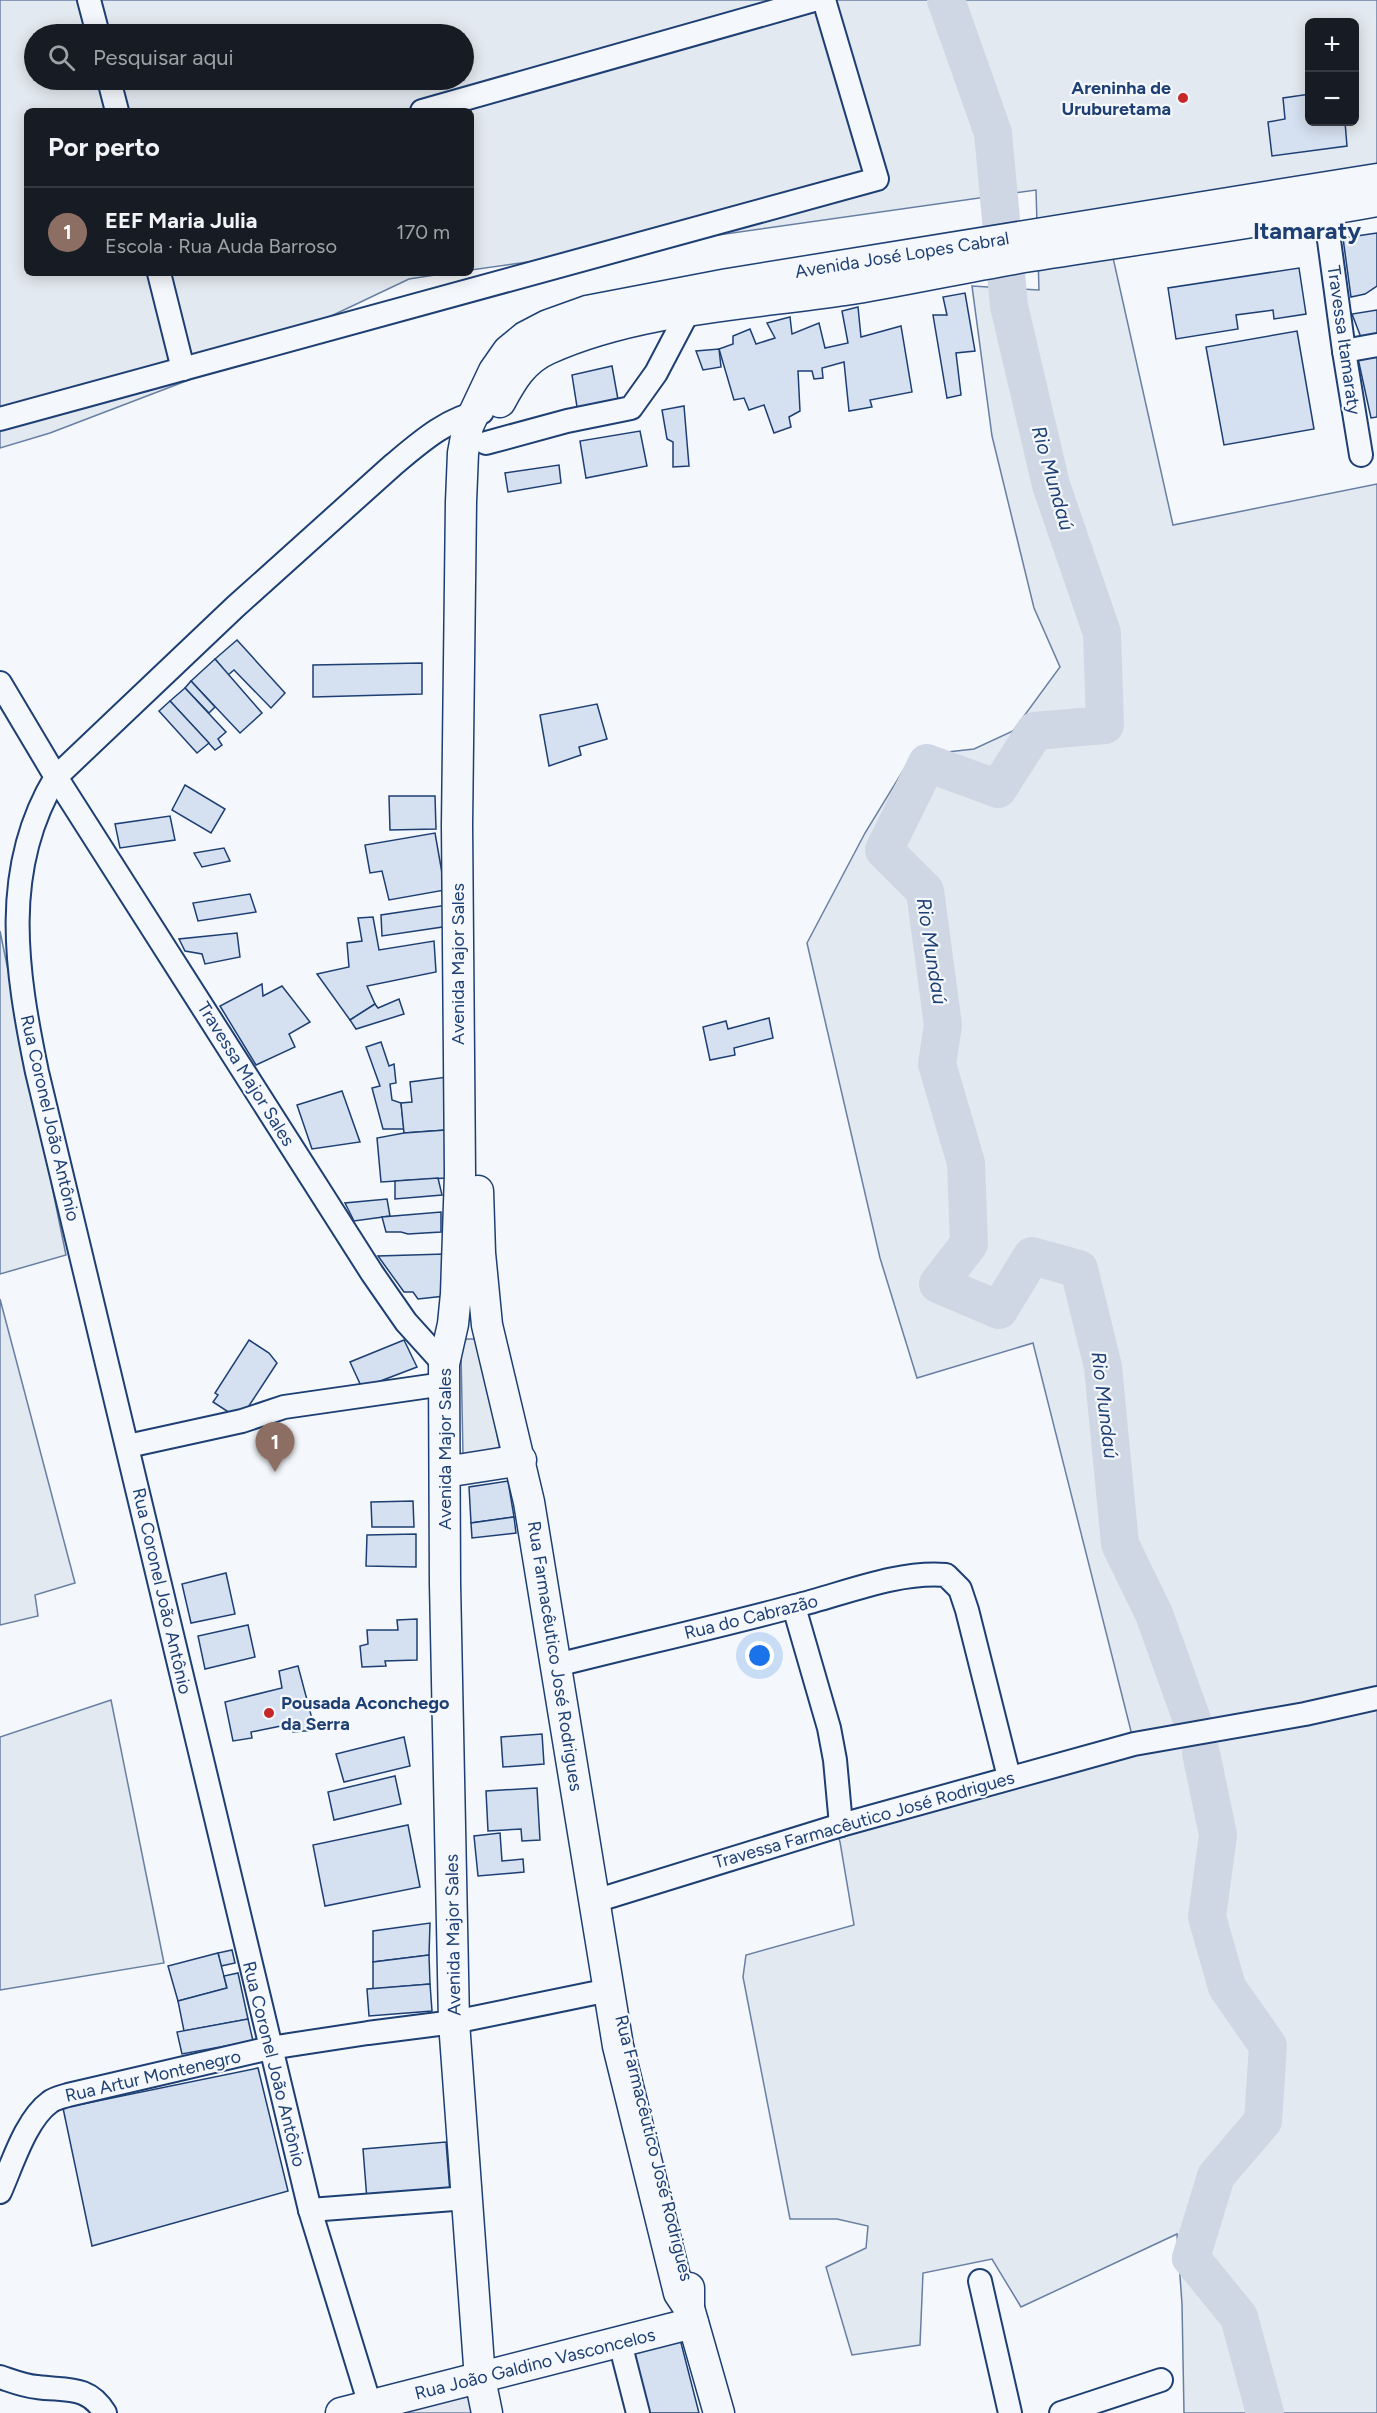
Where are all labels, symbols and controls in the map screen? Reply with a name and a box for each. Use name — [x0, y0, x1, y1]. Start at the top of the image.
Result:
map controls — [1305, 18, 1359, 126]
button: + — [1305, 18, 1359, 72]
search box — [24, 24, 474, 90]
icon: search — [45, 41, 78, 74]
text: Pesquisar aqui — [93, 44, 234, 71]
button: − — [1305, 72, 1359, 126]
place label: Areninha de Uruburetama — [1062, 77, 1171, 120]
marker: Areninha de Uruburetama — [1176, 91, 1190, 105]
text: Por perto — [48, 131, 160, 163]
text: EEF Maria Julia — [105, 207, 258, 234]
district label: Itamaraty — [1253, 216, 1361, 245]
text: 1 — [63, 220, 72, 244]
text: 170 m — [396, 220, 450, 244]
street label: Avenida José Lopes Cabral — [793, 227, 1011, 283]
text: Escola · Rua Auda Barroso — [105, 234, 337, 258]
street label: Travessa Itamaraty — [1323, 264, 1365, 417]
water label: Rio Mundaú — [1027, 423, 1079, 533]
street label: Avenida Major Sales — [447, 883, 469, 1045]
water label: Rio Mundaú — [912, 896, 952, 1006]
street label: Travessa Major Sales — [193, 998, 299, 1150]
street label: Rua Coronel João Antônio — [16, 1013, 84, 1223]
water label: Rio Mundaú — [1087, 1350, 1123, 1460]
street label: Avenida Major Sales — [434, 1368, 456, 1530]
pin: 1 — [256, 1422, 294, 1472]
street label: Rua Coronel João Antônio — [128, 1486, 196, 1696]
street label: Rua Farmacêutico José Rodrigues — [523, 1519, 587, 1793]
street label: Rua do Cabrazão — [682, 1590, 820, 1644]
your location — [745, 1641, 774, 1670]
place label: Pousada Aconchego da Serra — [281, 1692, 449, 1735]
marker: Pousada Aconchego da Serra — [262, 1706, 276, 1720]
street label: Travessa Farmacêutico José Rodrigues — [711, 1766, 1017, 1874]
street label: Avenida Major Sales — [441, 1854, 465, 2016]
street label: Rua Coronel João Antônio — [238, 1959, 310, 2169]
street label: Rua Farmacêutico José Rodrigues — [610, 2013, 698, 2283]
street label: Rua Artur Montenegro — [63, 2045, 243, 2107]
street label: Rua João Galdino Vasconcelos — [412, 2323, 658, 2405]

